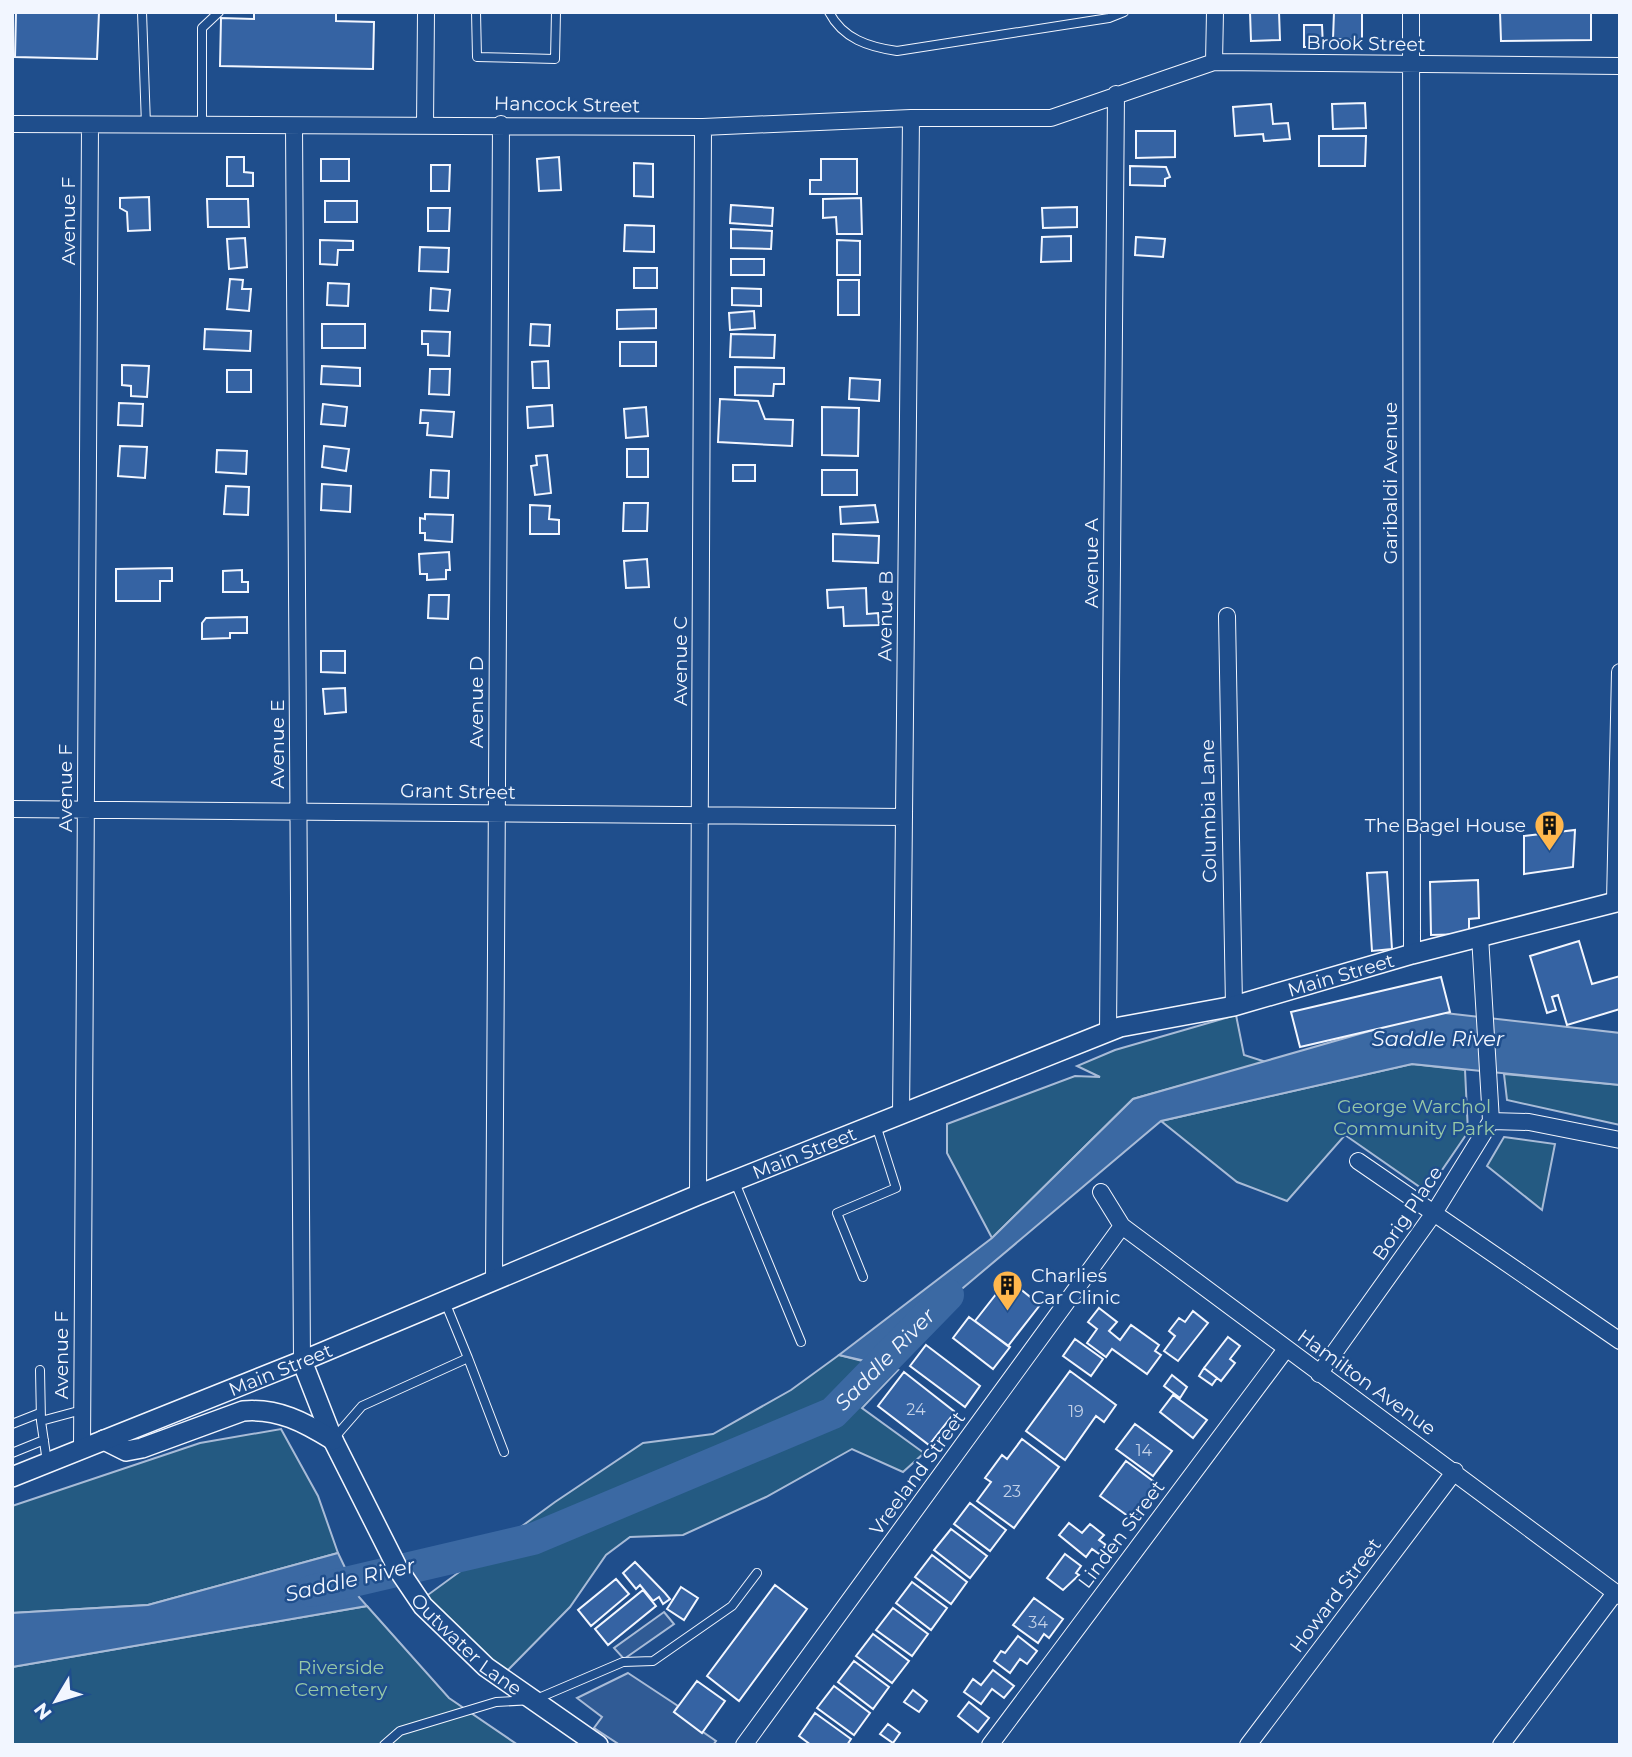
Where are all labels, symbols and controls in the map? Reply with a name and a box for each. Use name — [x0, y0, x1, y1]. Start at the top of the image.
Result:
street label: Brook Street — [1306, 31, 1426, 56]
street label: Hancock Street — [494, 92, 641, 117]
street label: Avenue F — [57, 177, 80, 265]
street label: Garibaldi Avenue — [1379, 402, 1402, 564]
street label: Avenue A — [1080, 517, 1103, 608]
street label: Avenue B — [873, 570, 898, 662]
street label: Avenue C — [669, 616, 692, 706]
street label: Avenue D — [465, 656, 488, 748]
street label: Avenue E — [266, 699, 289, 789]
street label: Columbia Lane — [1196, 739, 1221, 883]
street label: Avenue F — [54, 744, 77, 832]
street label: Grant Street — [400, 779, 516, 804]
building icon: The Bagel House — [1532, 808, 1566, 852]
place label: The Bagel House — [1365, 814, 1526, 837]
street label: Main Street — [1285, 949, 1397, 1002]
water label: Saddle River — [1372, 1026, 1505, 1051]
park label: George Warchol Community Park — [1333, 1095, 1495, 1140]
street label: Main Street — [749, 1122, 860, 1184]
street label: Borig Place — [1367, 1162, 1447, 1265]
place label: Charlies Car Clinic — [1031, 1264, 1120, 1309]
building icon: Charlies Car Clinic — [991, 1269, 1025, 1313]
water label: Saddle River — [829, 1303, 940, 1415]
street label: Avenue F — [50, 1311, 73, 1399]
street label: Hamilton Avenue — [1293, 1324, 1440, 1440]
street label: Main Street — [225, 1339, 336, 1401]
house number: 24 — [906, 1400, 926, 1419]
house number: 19 — [1068, 1402, 1084, 1421]
street label: Vreeland Street — [865, 1407, 970, 1540]
house number: 14 — [1136, 1441, 1153, 1460]
street label: Linden Street — [1073, 1476, 1169, 1593]
house number: 23 — [1003, 1482, 1021, 1501]
street label: Howard Street — [1285, 1533, 1386, 1657]
water label: Saddle River — [283, 1552, 418, 1607]
street label: Outwater Lane — [406, 1589, 526, 1700]
house number: 34 — [1028, 1613, 1048, 1632]
park label: Riverside Cemetery — [295, 1656, 388, 1701]
north arrow — [21, 1666, 91, 1736]
text: N — [29, 1698, 57, 1724]

